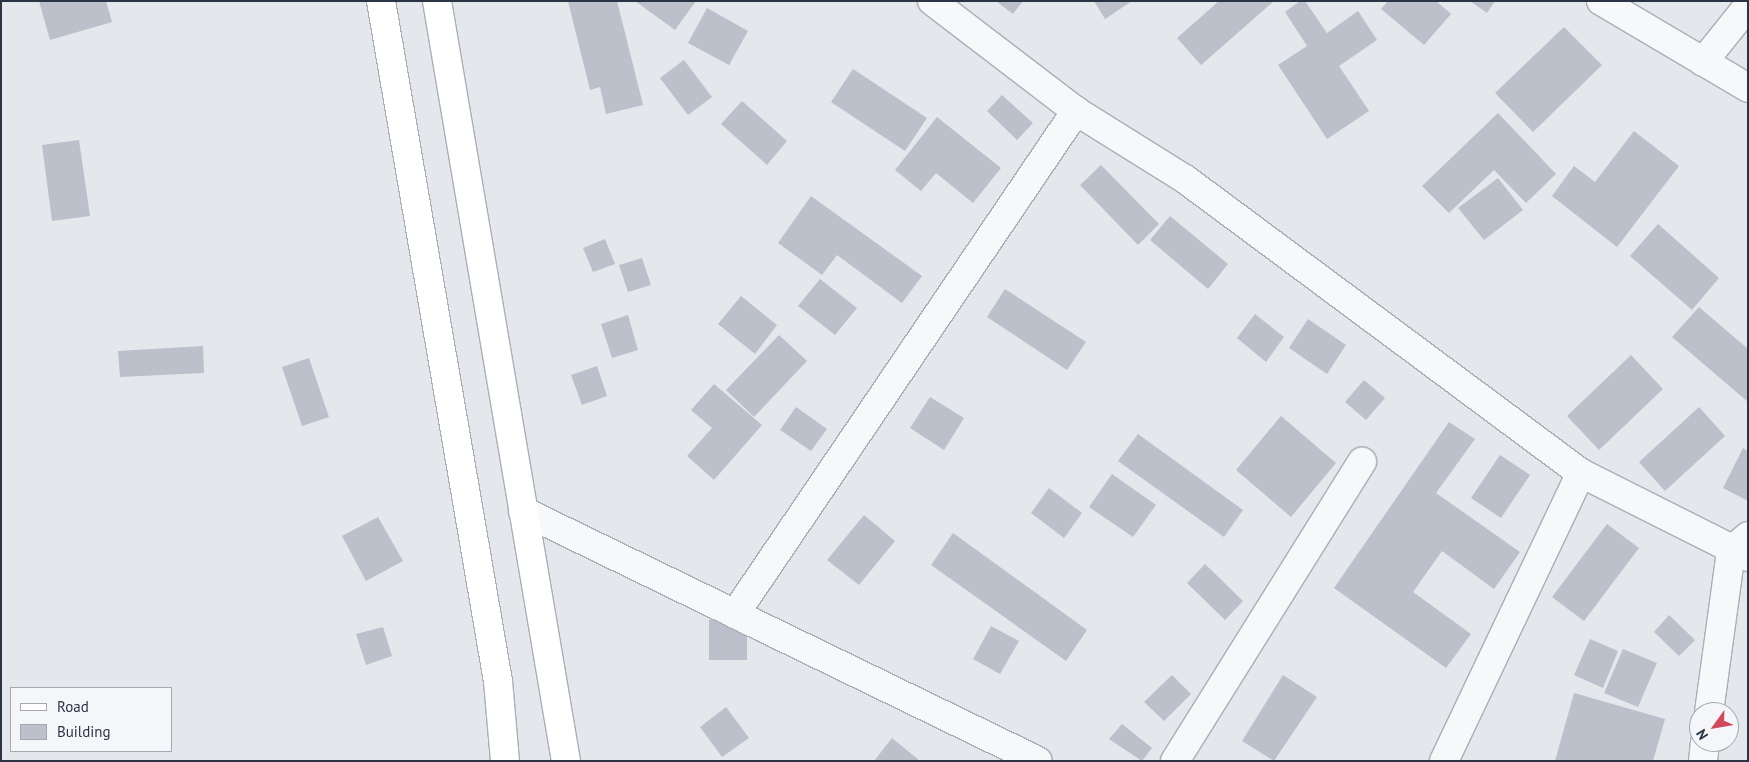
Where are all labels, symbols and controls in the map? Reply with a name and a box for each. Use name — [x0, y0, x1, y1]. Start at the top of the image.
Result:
legend — [10, 687, 172, 752]
text: Road — [57, 697, 89, 716]
north arrow — [1689, 702, 1739, 752]
text: Building — [57, 722, 111, 741]
text: N — [1692, 726, 1712, 743]

